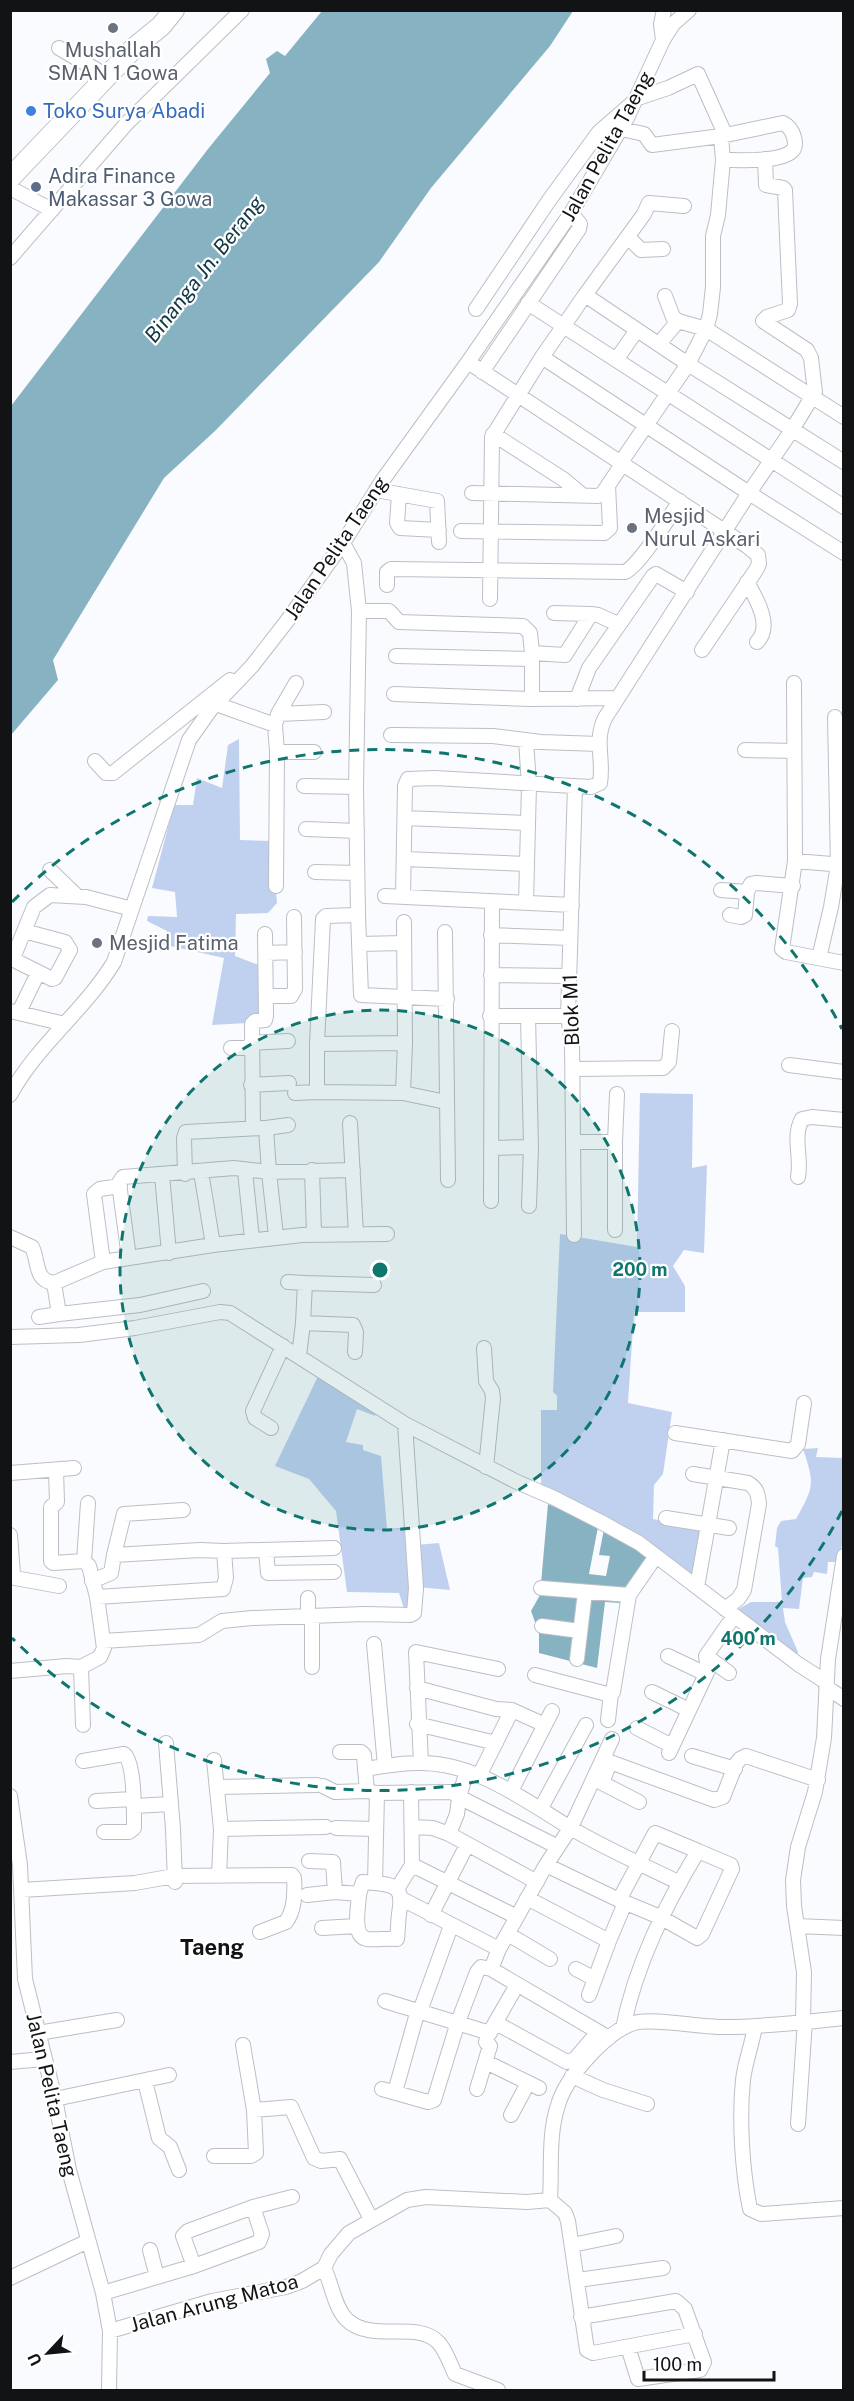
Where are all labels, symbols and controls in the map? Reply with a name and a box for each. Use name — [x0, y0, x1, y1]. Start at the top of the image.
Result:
marker: Mushallah SMAN 1 Gowa — [106, 21, 120, 35]
place label: Mushallah SMAN 1 Gowa — [48, 38, 178, 85]
street label: Jalan Pelita Taeng — [556, 67, 658, 225]
place label: Toko Surya Abadi — [43, 99, 205, 123]
marker: Toko Surya Abadi — [24, 104, 38, 118]
place label: Adira Finance Makassar 3 Gowa — [48, 164, 212, 211]
marker: Adira Finance Makassar 3 Gowa — [29, 180, 43, 194]
water label: Binanga Jn. Berang — [139, 190, 269, 347]
street label: Jalan Pelita Taeng — [279, 472, 393, 624]
place label: Mesjid Nurul Askari — [644, 504, 760, 551]
marker: Mesjid Nurul Askari — [625, 521, 639, 535]
place label: Mesjid Fatima — [109, 931, 239, 955]
marker: Mesjid Fatima — [90, 936, 104, 950]
street label: Blok M1 — [558, 973, 584, 1047]
text: 200 m — [613, 1259, 667, 1280]
centre of rings — [370, 1260, 390, 1280]
text: 400 m — [720, 1628, 776, 1649]
district label: Taeng — [180, 1934, 244, 1960]
street label: Jalan Pelita Taeng — [21, 2011, 83, 2179]
street label: Jalan Arung Matoa — [127, 2269, 301, 2337]
north arrow — [18, 2323, 78, 2383]
scale bar — [644, 2344, 774, 2382]
text: U — [24, 2350, 46, 2369]
text: 100 m — [653, 2354, 702, 2375]

